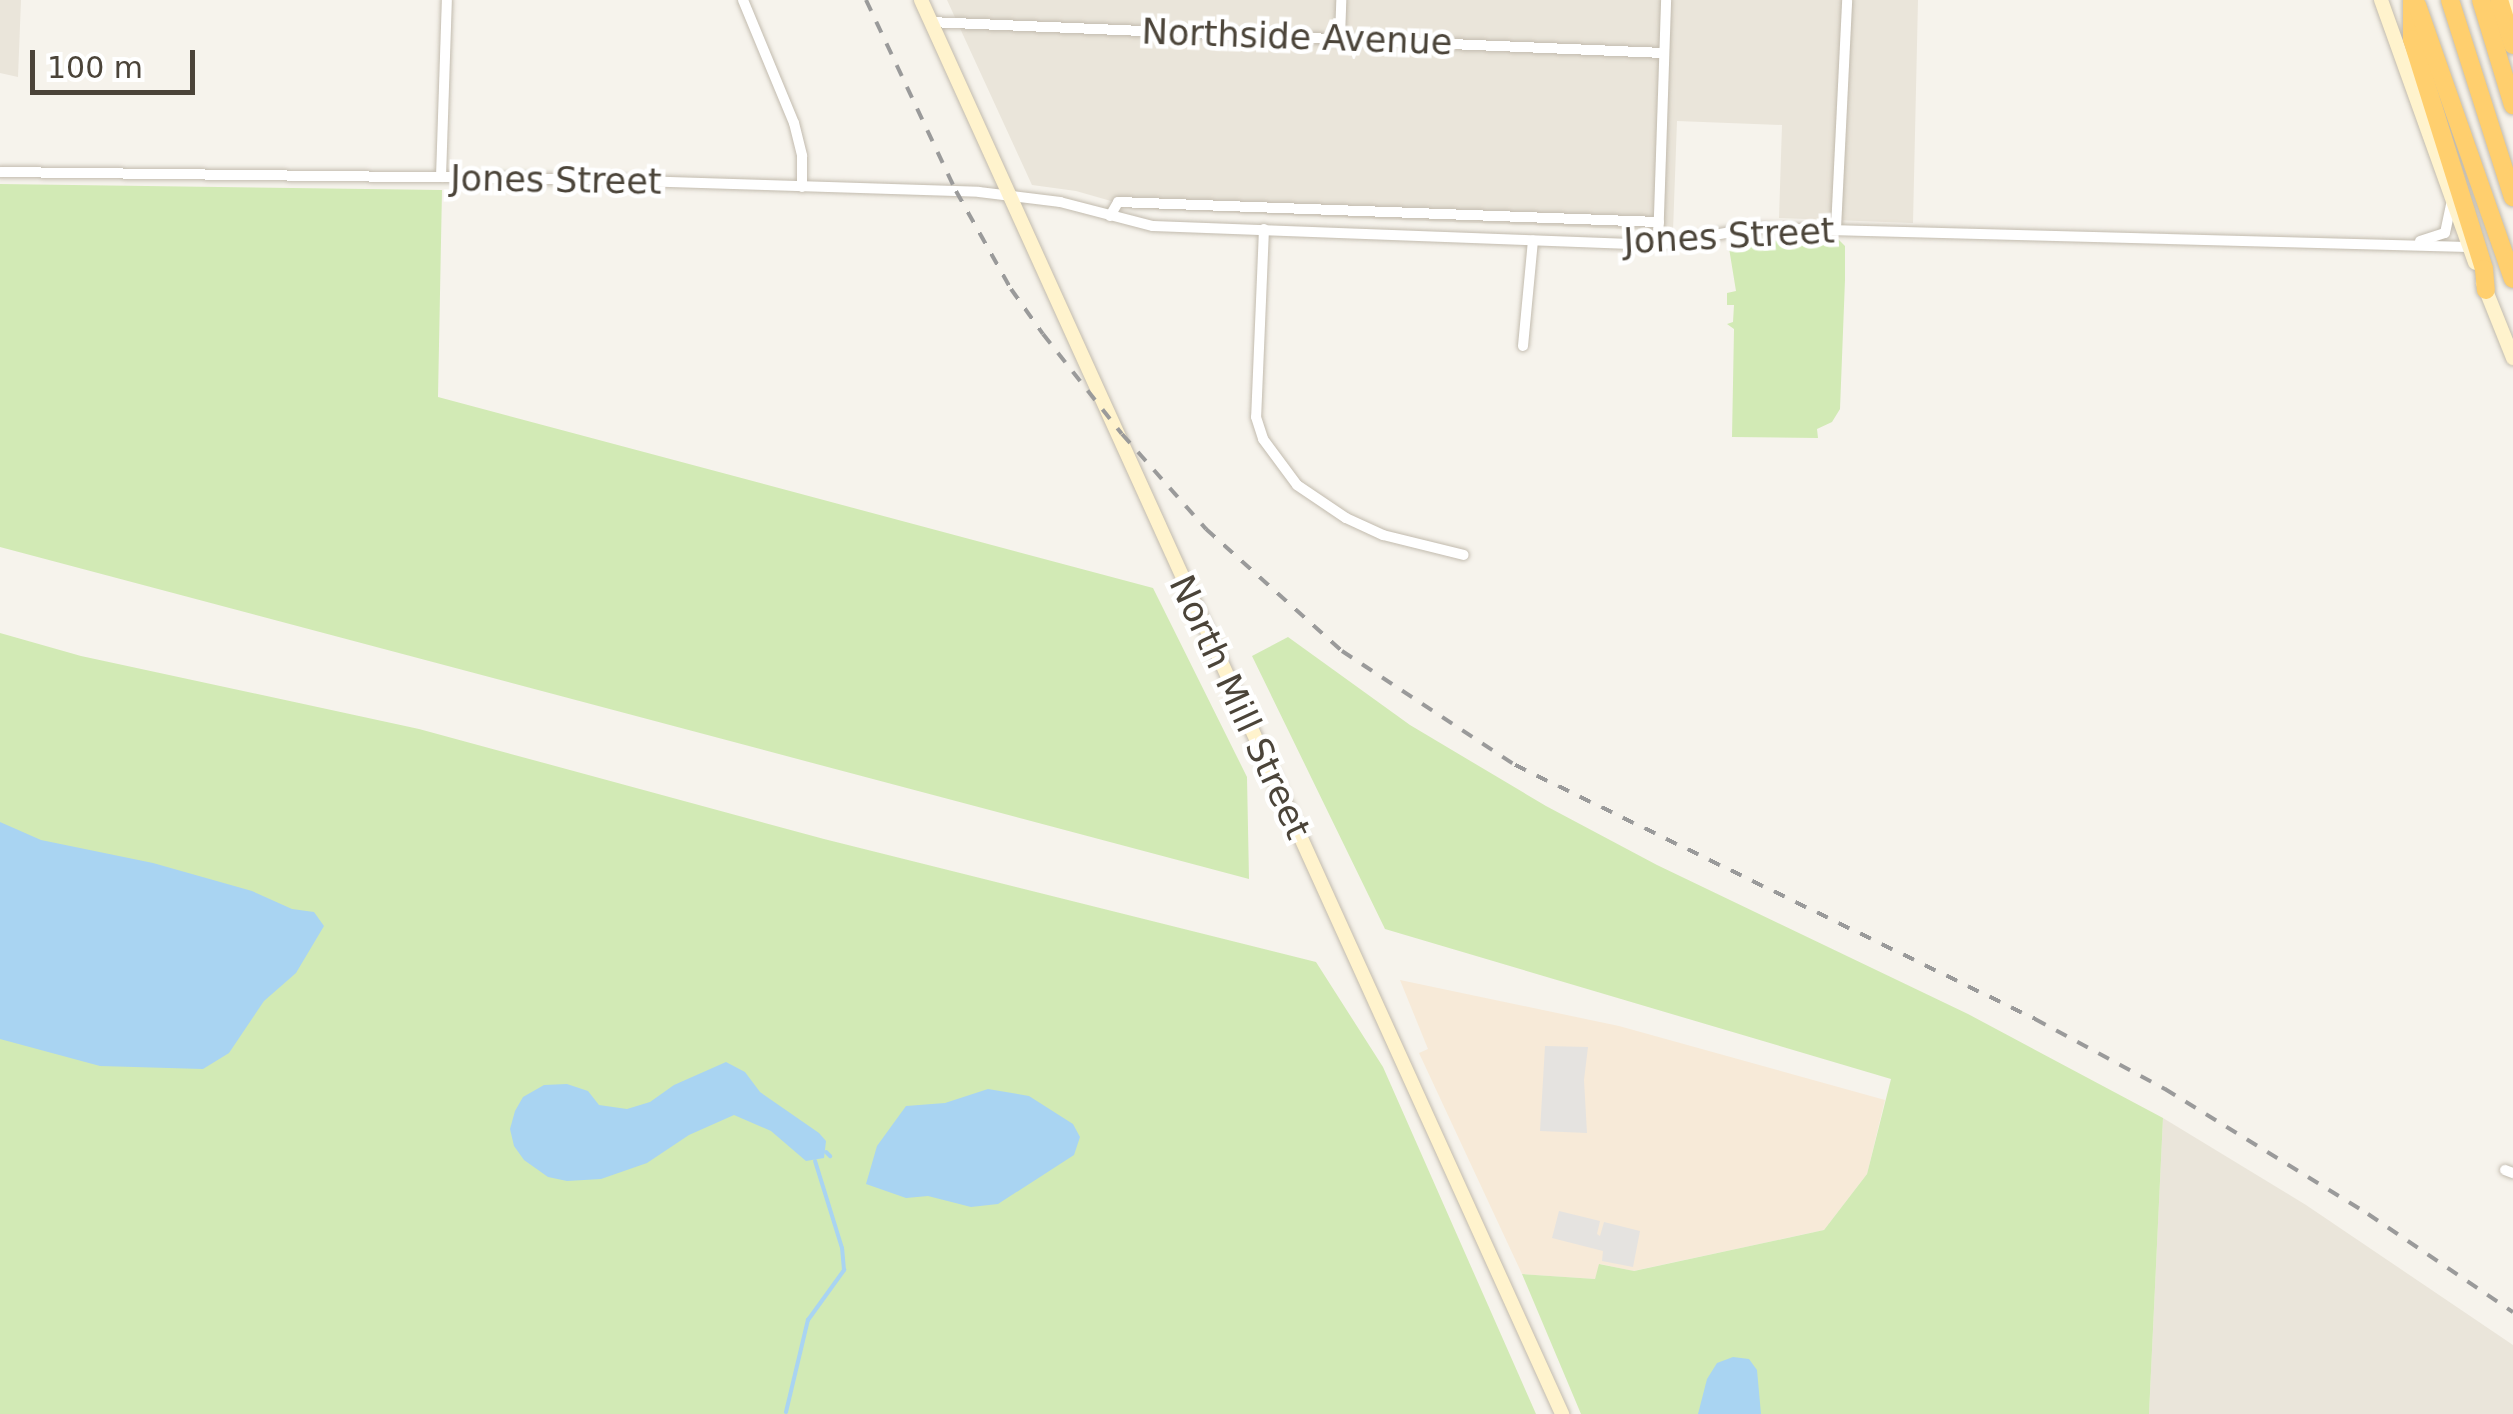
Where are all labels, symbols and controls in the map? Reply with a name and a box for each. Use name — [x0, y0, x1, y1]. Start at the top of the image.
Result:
street label: Northside Avenue — [1141, 11, 1453, 63]
scale bar — [35, 30, 200, 92]
text: 100 m — [47, 50, 143, 85]
street label: Jones Street — [450, 157, 662, 203]
street label: Jones Street — [1622, 210, 1836, 262]
street label: North Mill Street — [1161, 569, 1319, 845]

